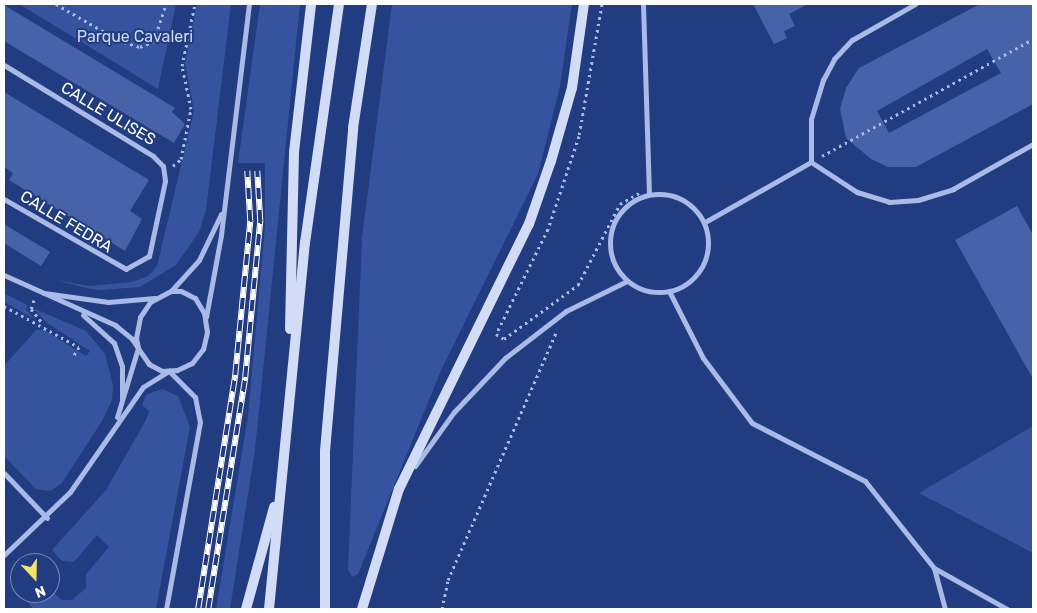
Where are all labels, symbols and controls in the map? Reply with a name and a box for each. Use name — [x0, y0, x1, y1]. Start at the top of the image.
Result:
park label: Parque Cavaleri — [77, 27, 193, 47]
street label: CALLE ULISES — [57, 78, 159, 150]
street label: CALLE FEDRA — [16, 187, 116, 257]
north arrow — [10, 553, 60, 603]
text: N — [32, 582, 48, 601]

